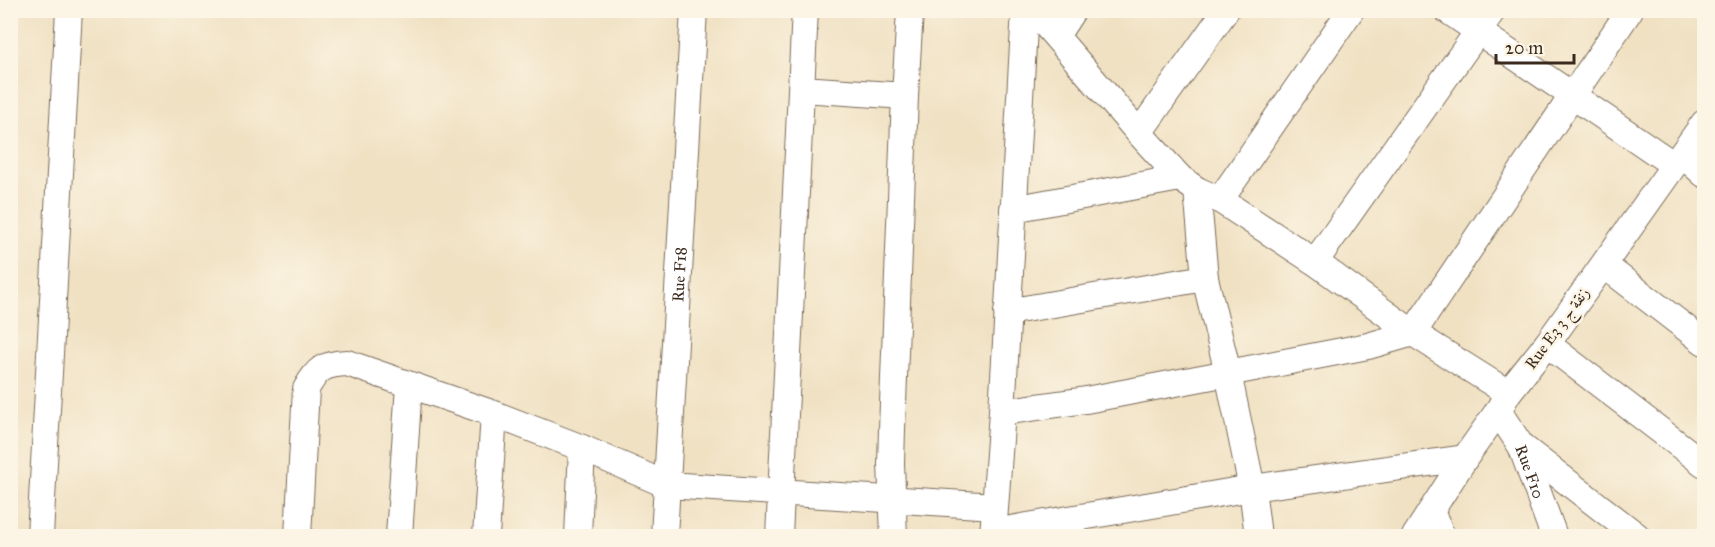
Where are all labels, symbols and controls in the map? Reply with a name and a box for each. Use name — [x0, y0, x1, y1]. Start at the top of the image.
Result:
scale bar — [1496, 27, 1574, 65]
text: 20 m — [1505, 37, 1543, 59]
street label: Rue F18 — [668, 246, 690, 302]
street label: Rue E3 زنقة ج 3 — [1521, 283, 1597, 376]
street label: Rue F10 — [1512, 442, 1549, 501]

